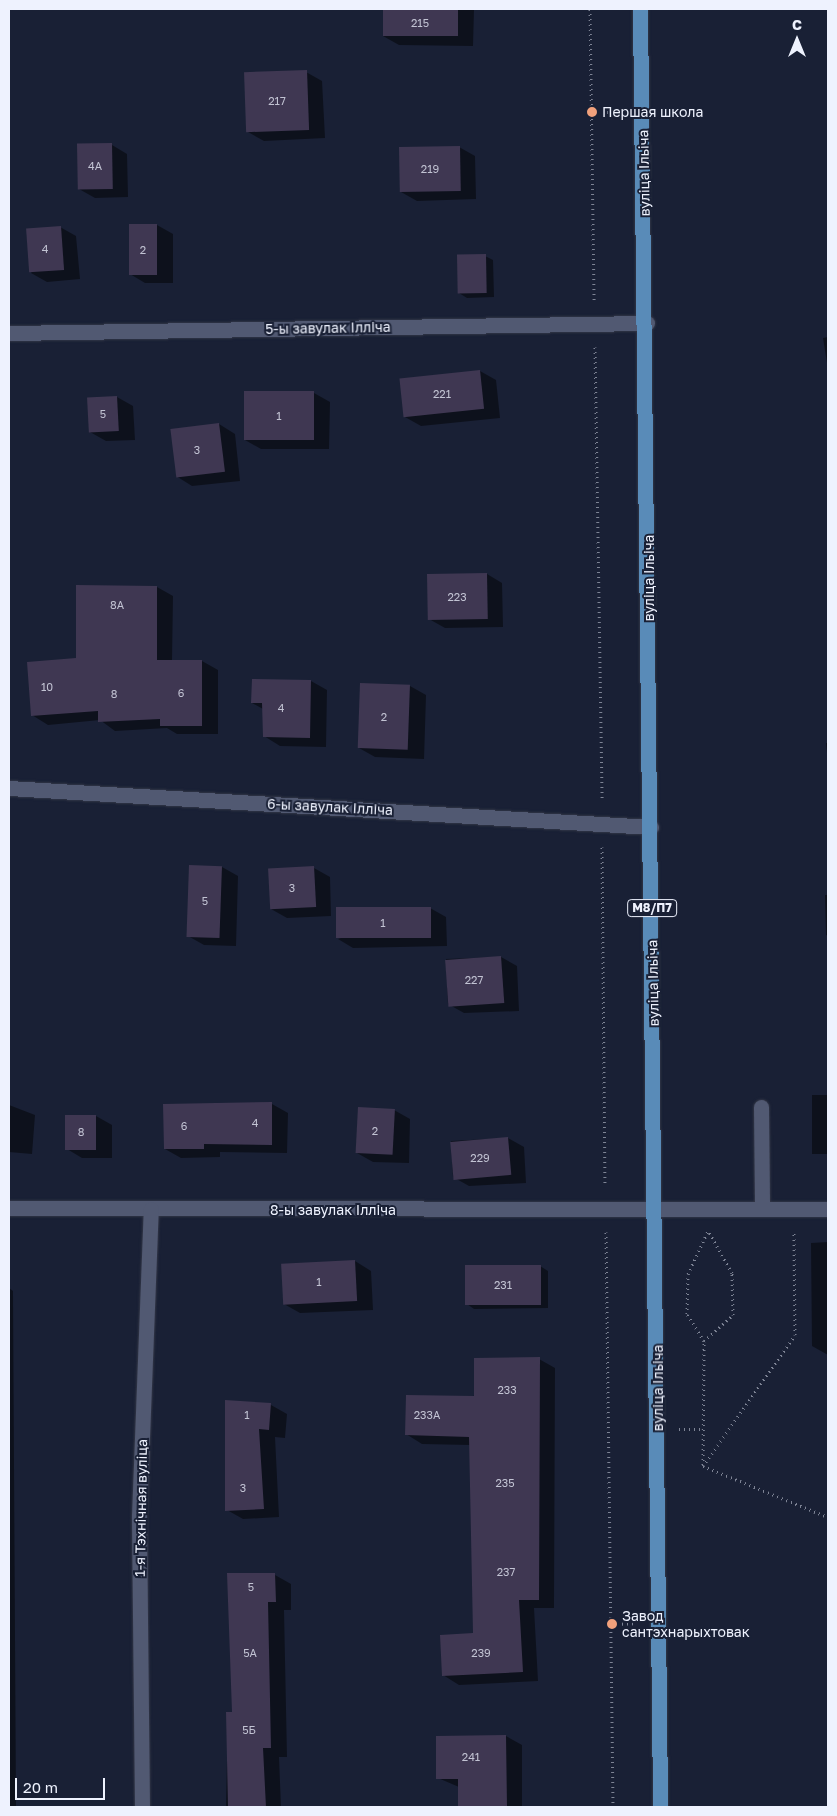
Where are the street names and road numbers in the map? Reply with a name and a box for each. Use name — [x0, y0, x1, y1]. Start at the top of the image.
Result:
street label: вуліца Ільіча — [635, 129, 653, 217]
street label: 5-ы завулак Ілліча — [265, 319, 391, 337]
street label: вуліца Ільіча — [641, 535, 657, 621]
street label: 6-ы завулак Ілліча — [267, 795, 393, 819]
road number: М8/П7 — [627, 898, 677, 918]
street label: вуліца Ільіча — [644, 939, 662, 1027]
street label: 8-ы завулак Ілліча — [270, 1202, 396, 1218]
street label: вуліца Ільіча — [650, 1345, 666, 1431]
street label: 1-я Тэхнічная вуліца — [131, 1439, 151, 1577]

